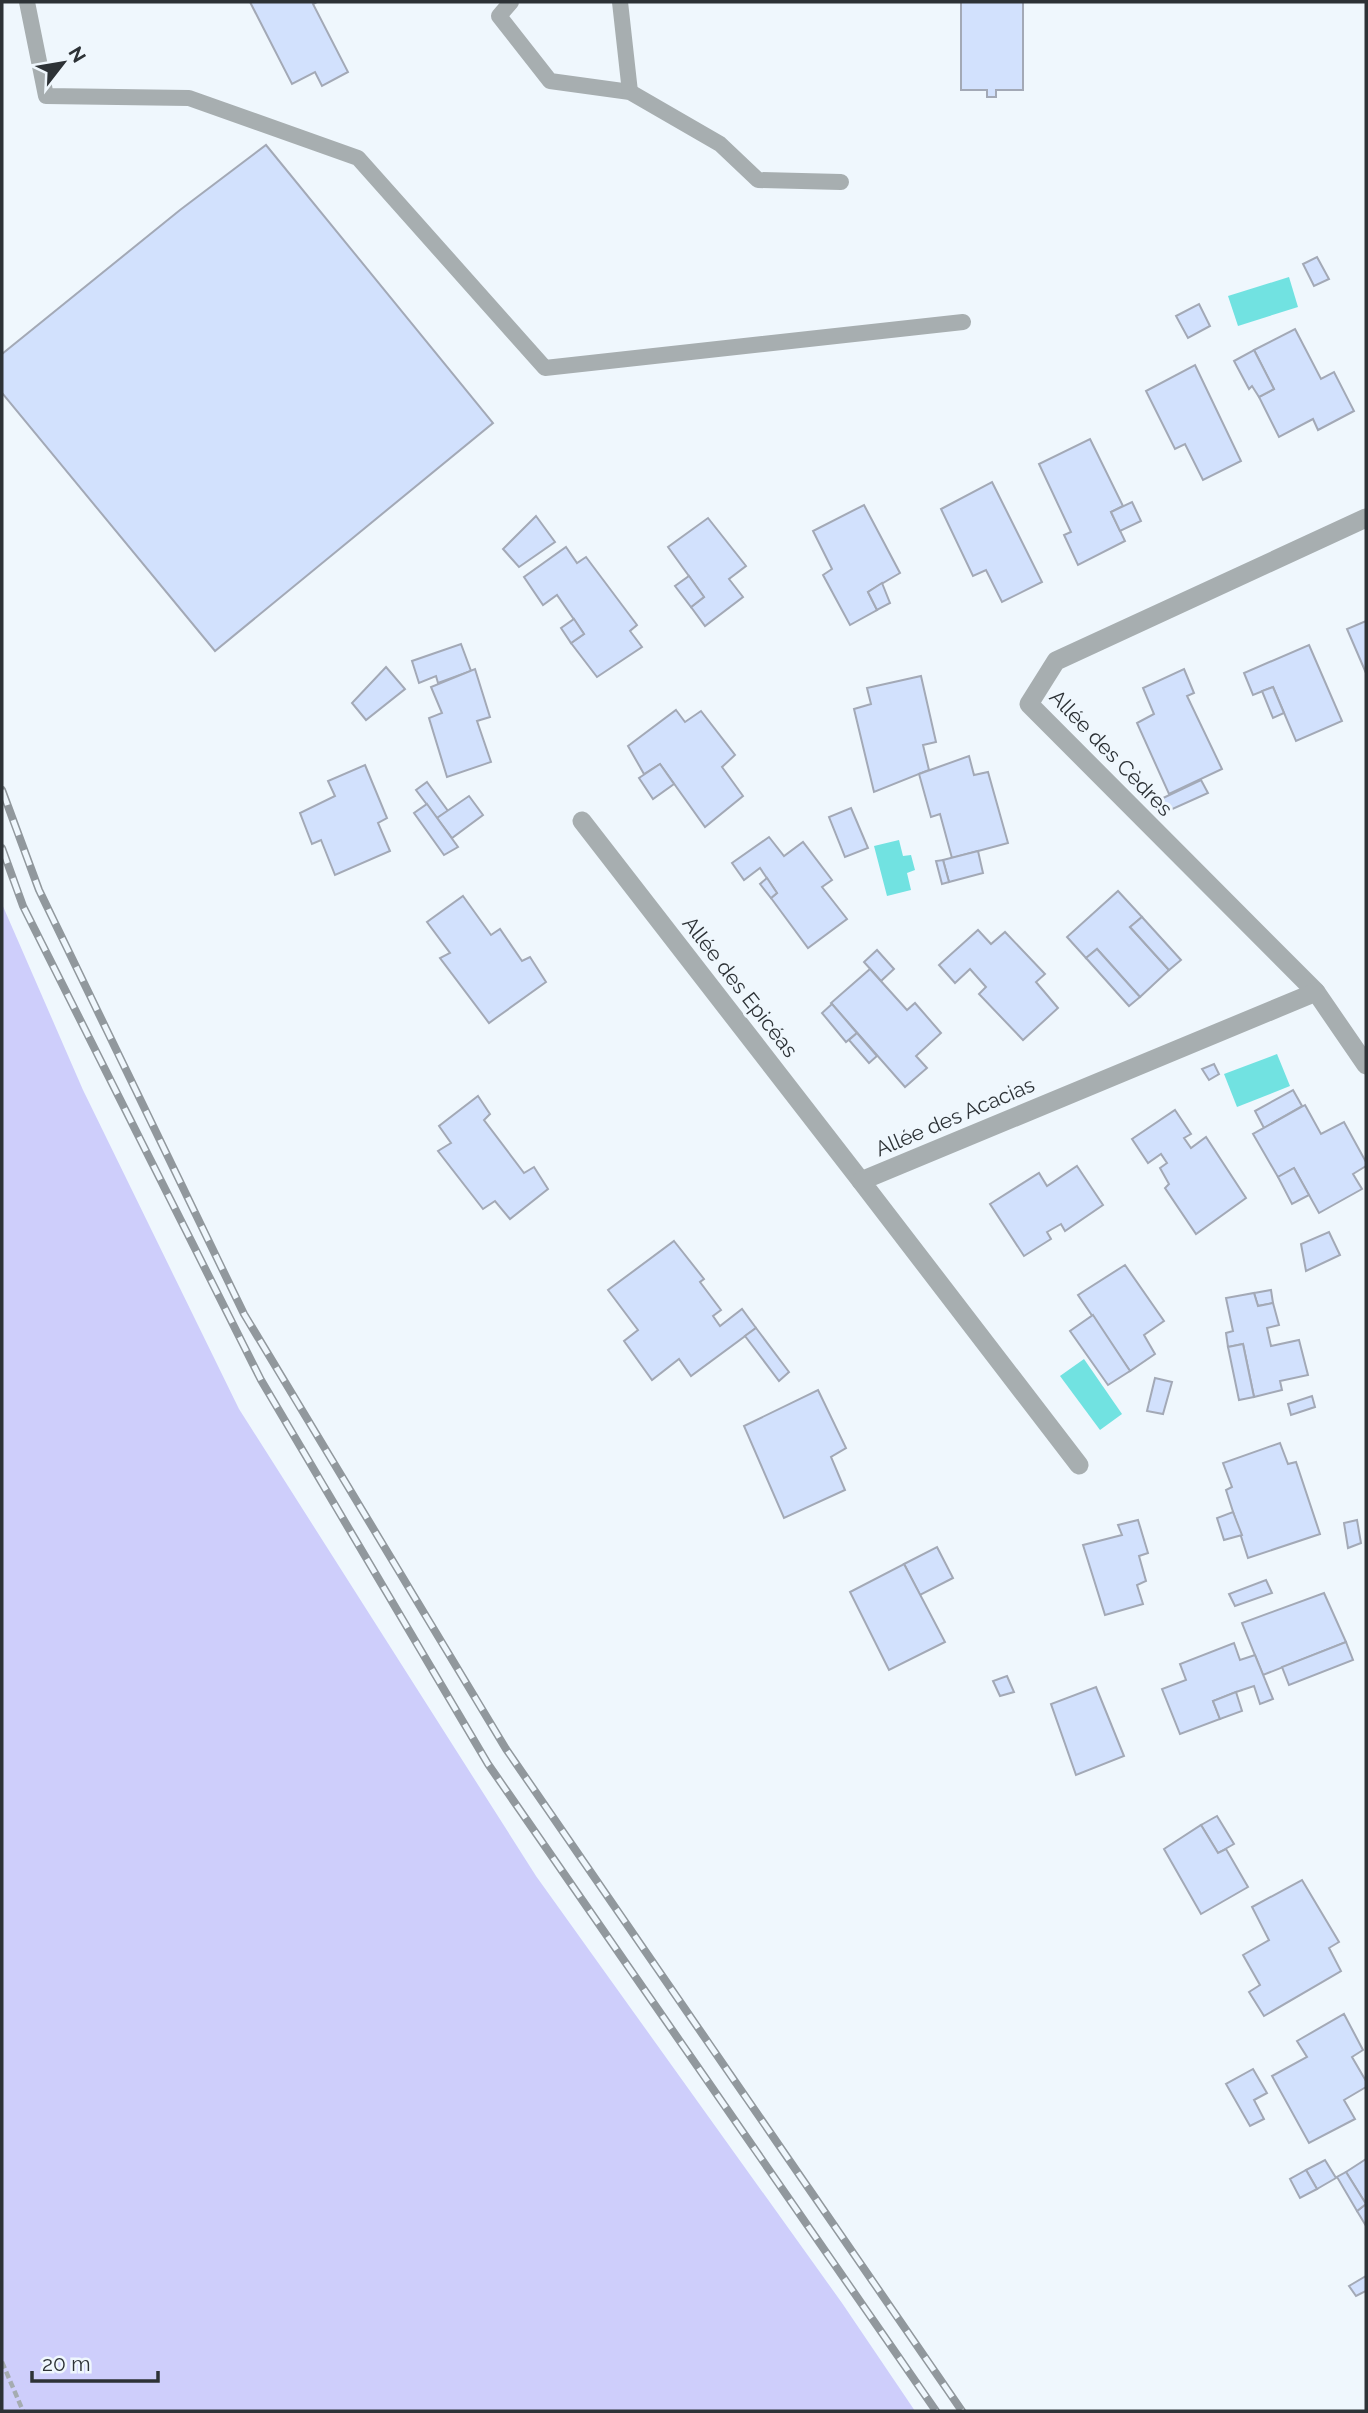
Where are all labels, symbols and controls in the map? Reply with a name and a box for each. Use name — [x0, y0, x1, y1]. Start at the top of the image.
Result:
north arrow — [28, 28, 98, 98]
text: N — [64, 42, 91, 66]
street label: Allée des Cèdres — [1045, 684, 1178, 821]
street label: Allée des Epicéas — [678, 911, 803, 1062]
street label: Allée des Acacias — [871, 1072, 1038, 1161]
scale bar — [32, 2340, 158, 2384]
text: 20 m — [42, 2351, 90, 2376]

